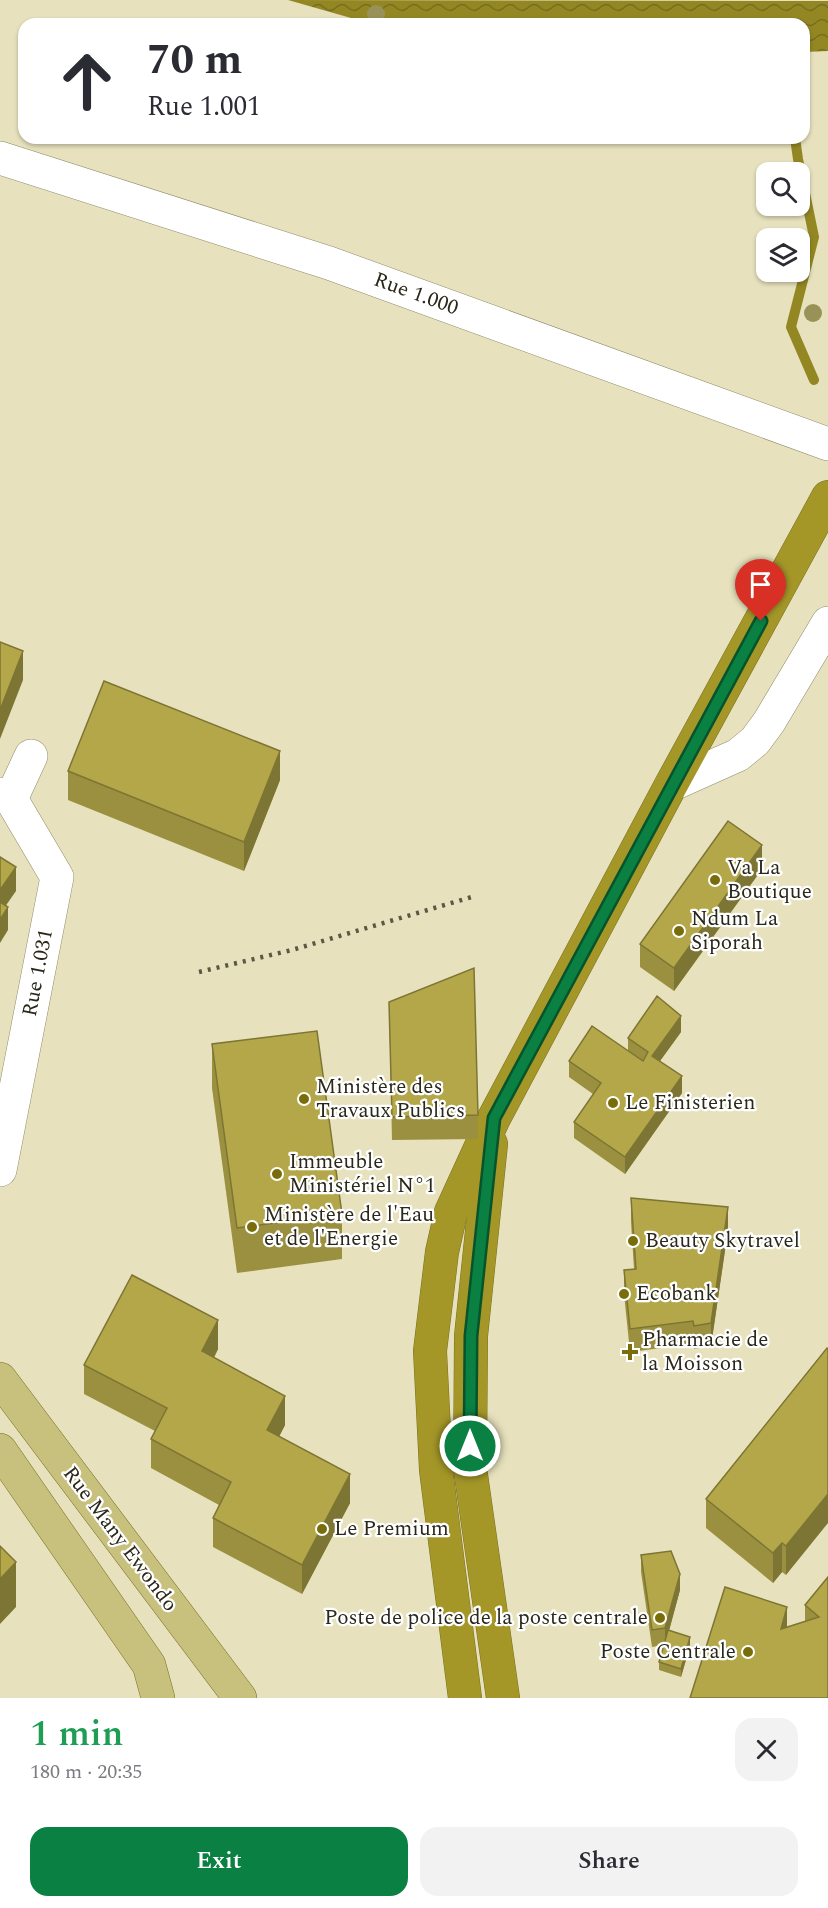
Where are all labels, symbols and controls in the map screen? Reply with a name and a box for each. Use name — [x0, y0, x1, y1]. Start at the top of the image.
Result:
text: 70 m — [147, 29, 242, 92]
icon: ahead — [48, 42, 126, 120]
text: Rue 1.001 — [147, 86, 261, 128]
map controls — [756, 162, 810, 282]
button: search — [756, 162, 810, 216]
button: layers — [756, 228, 810, 282]
street label: Rue 1.000 — [369, 264, 463, 324]
pin — [735, 559, 786, 621]
icon: arrive — [744, 568, 777, 601]
place label: Va La Boutique — [727, 852, 812, 908]
marker: Va La Boutique — [708, 873, 722, 887]
place label: Ndum La Siporah — [691, 903, 779, 959]
marker: Ndum La Siporah — [672, 924, 686, 938]
street label: Rue 1.031 — [14, 927, 62, 1019]
place label: Ministère des Travaux Publics — [316, 1071, 465, 1127]
place label: Le Finisterien — [625, 1087, 755, 1119]
marker: Ministère des Travaux Publics — [297, 1092, 311, 1106]
marker: Le Finisterien — [606, 1096, 620, 1110]
place label: Immeuble Ministériel N°1 — [289, 1146, 435, 1202]
marker: Immeuble Ministériel N°1 — [270, 1167, 284, 1181]
place label: Ministère de l'Eau et de l'Energie — [264, 1199, 434, 1255]
marker: Ministère de l'Eau et de l'Energie — [245, 1220, 259, 1234]
place label: Beauty Skytravel — [645, 1225, 800, 1257]
marker: Beauty Skytravel — [626, 1234, 640, 1248]
place label: Ecobank — [636, 1278, 717, 1310]
marker: Ecobank — [617, 1287, 631, 1301]
place label: Pharmacie de la Moisson — [642, 1324, 768, 1380]
marker: Pharmacie de la Moisson — [623, 1345, 637, 1359]
position arrow — [438, 1414, 502, 1478]
street label: Rue Many Ewondo — [55, 1459, 185, 1619]
place label: Le Premium — [334, 1513, 449, 1545]
marker: Le Premium — [315, 1522, 329, 1536]
place label: Poste de police de la poste centrale — [324, 1602, 648, 1634]
marker: Poste de police de la poste centrale — [653, 1611, 667, 1625]
place label: Poste Centrale — [600, 1636, 736, 1668]
marker: Poste Centrale — [741, 1645, 755, 1659]
text: 1 min — [30, 1707, 123, 1762]
button: close — [735, 1718, 798, 1781]
text: 180 m · 20:35 — [30, 1757, 142, 1787]
button: Exit — [30, 1827, 408, 1896]
button: Share — [420, 1827, 798, 1896]

